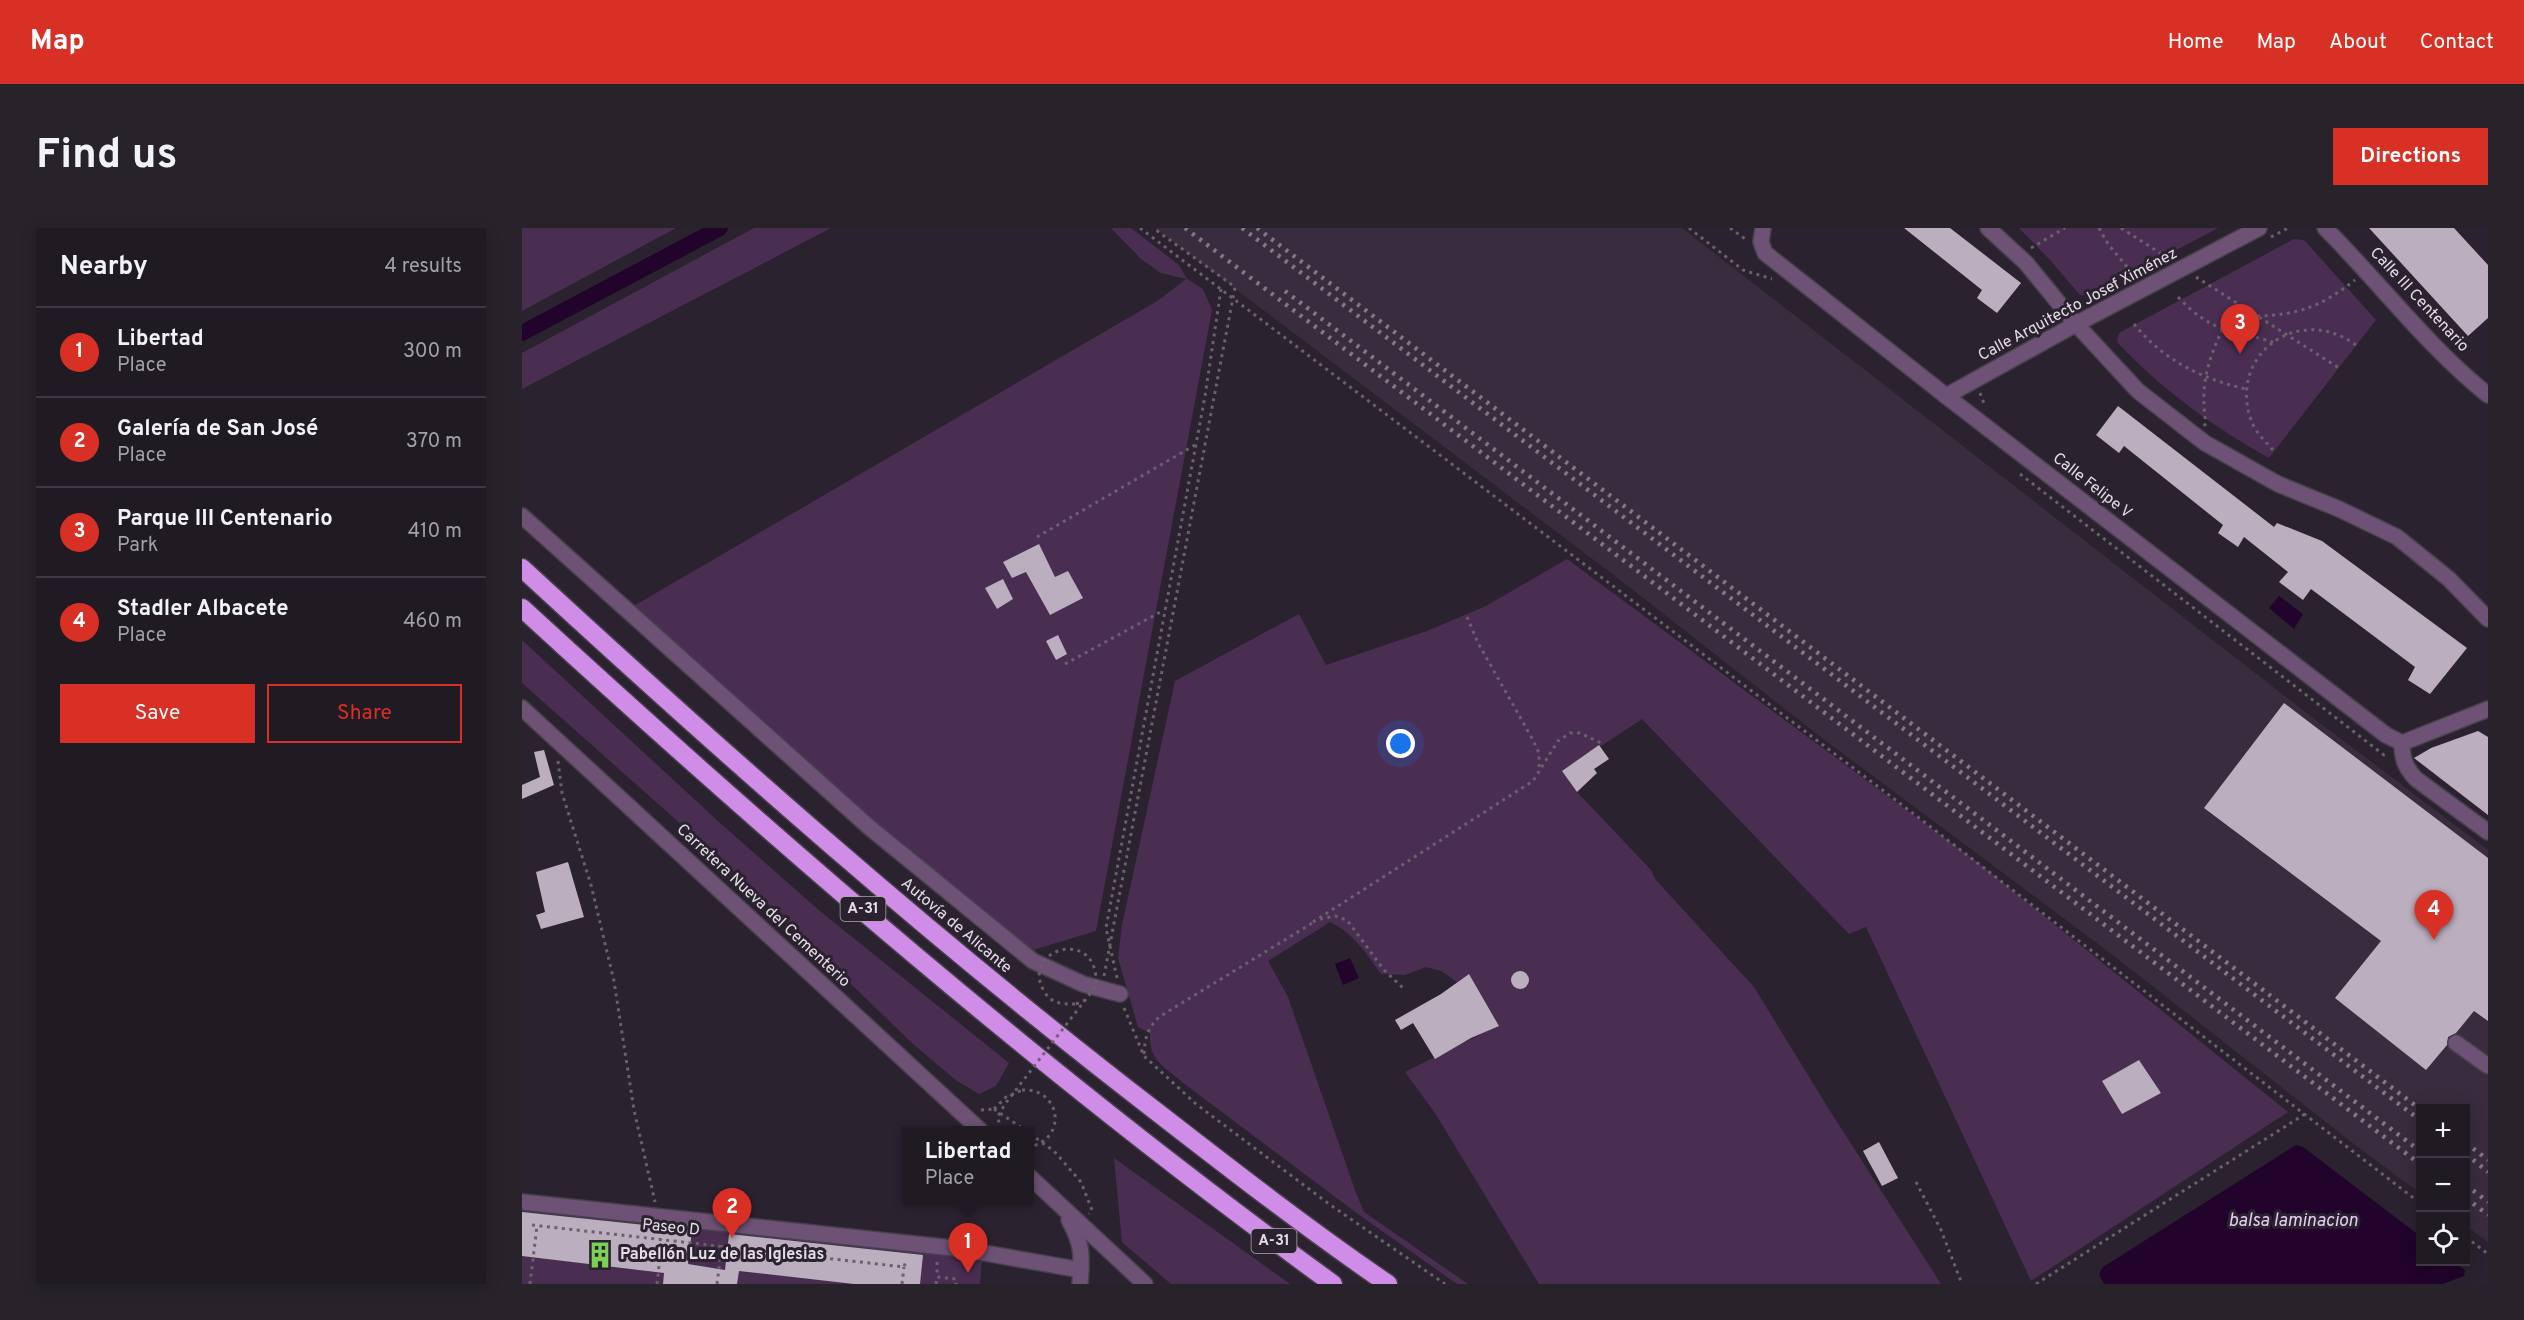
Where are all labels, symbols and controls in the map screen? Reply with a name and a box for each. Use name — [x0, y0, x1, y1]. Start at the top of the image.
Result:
text: Map — [30, 24, 85, 60]
text: Home — [2168, 29, 2224, 56]
text: Map — [2257, 29, 2296, 56]
text: About — [2329, 29, 2387, 56]
text: Contact — [2420, 29, 2494, 56]
button: Directions — [2333, 128, 2488, 185]
text: Find us — [36, 130, 177, 183]
street label: Calle III Centenario — [2365, 243, 2473, 357]
street label: Calle Arquitecto Josef Ximénez — [1975, 244, 2181, 366]
text: Nearby — [60, 251, 148, 284]
text: 4 results — [385, 254, 462, 280]
pin: 3 — [2220, 304, 2260, 354]
text: Libertad — [117, 326, 204, 353]
text: 1 — [76, 339, 84, 365]
text: 300 m — [403, 339, 462, 365]
text: Place — [117, 353, 167, 379]
text: Galería de San José — [117, 416, 318, 443]
text: 2 — [73, 429, 86, 455]
text: 370 m — [406, 429, 462, 455]
text: Place — [117, 443, 167, 469]
street label: Calle Felipe V — [2048, 449, 2136, 523]
text: Parque III Centenario — [117, 506, 333, 533]
text: 3 — [74, 519, 86, 545]
text: 410 m — [408, 519, 462, 545]
text: Park — [117, 533, 158, 559]
text: Stadler Albacete — [117, 596, 288, 623]
text: 4 — [73, 609, 86, 635]
text: 460 m — [403, 609, 462, 635]
text: Place — [117, 623, 167, 649]
button: Save — [60, 684, 255, 743]
button: Share — [267, 684, 462, 743]
your location — [1386, 729, 1415, 758]
street label: Carretera Nueva del Cementerio — [672, 820, 854, 992]
street label: Autovía de Alicante — [897, 874, 1015, 978]
pin: 4 — [2414, 890, 2454, 940]
road number: A-31 — [840, 897, 886, 921]
map controls — [2416, 1104, 2470, 1266]
button: + — [2416, 1104, 2470, 1158]
popup — [902, 1126, 1034, 1204]
text: Libertad — [925, 1139, 1011, 1166]
button: − — [2416, 1158, 2470, 1212]
text: Place — [925, 1166, 974, 1192]
pin: 2 — [712, 1188, 752, 1238]
water label: balsa laminacion — [2228, 1210, 2358, 1233]
button: locate — [2416, 1212, 2470, 1266]
street label: Paseo D — [641, 1215, 701, 1241]
pin: 1 — [948, 1224, 988, 1273]
road number: A-31 — [1252, 1229, 1296, 1253]
building icon: Pabellón Luz de las Iglesias — [585, 1240, 615, 1270]
place label: Pabellón Luz de las Iglesias — [620, 1245, 824, 1265]

